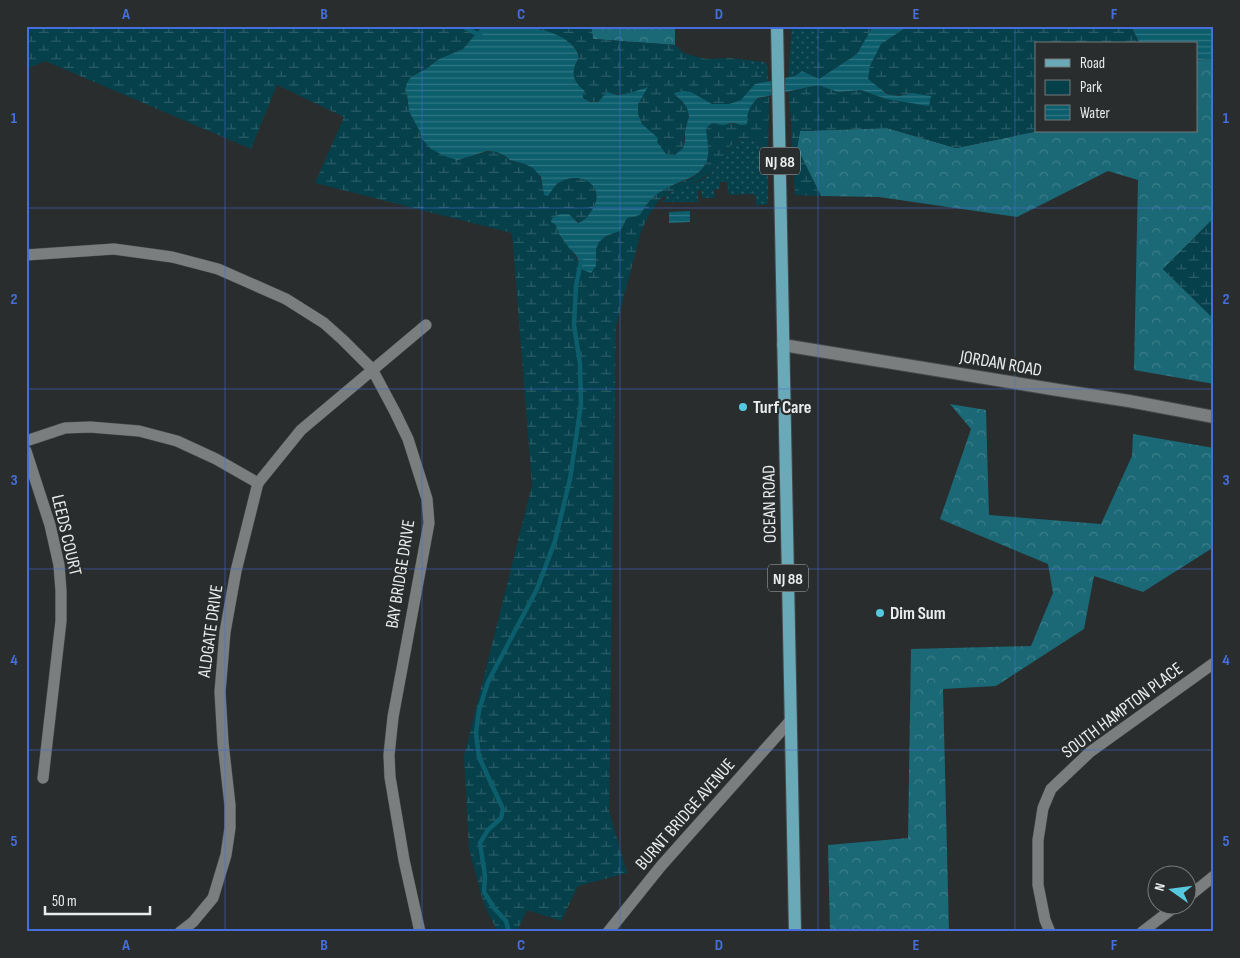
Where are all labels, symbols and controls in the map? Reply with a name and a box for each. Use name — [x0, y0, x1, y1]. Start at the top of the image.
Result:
text: A — [121, 5, 130, 24]
text: B — [320, 5, 328, 24]
text: C — [517, 5, 525, 24]
text: D — [715, 5, 723, 24]
text: E — [913, 5, 920, 24]
text: F — [1111, 5, 1118, 24]
legend — [1035, 42, 1198, 132]
text: Road — [1080, 54, 1105, 73]
text: Park — [1080, 78, 1102, 97]
text: Water — [1080, 104, 1111, 123]
text: 1 — [11, 109, 18, 128]
text: 1 — [1223, 109, 1230, 128]
road number: NJ 88 — [760, 148, 800, 175]
text: 2 — [10, 290, 18, 309]
text: 2 — [1222, 290, 1230, 309]
street label: JORDAN ROAD — [957, 346, 1044, 381]
place label: Turf Care — [753, 397, 811, 418]
marker: Turf Care — [737, 401, 749, 413]
street label: OCEAN ROAD — [758, 465, 781, 543]
text: 3 — [10, 471, 18, 490]
text: 3 — [1222, 471, 1230, 490]
street label: LEEDS COURT — [47, 493, 86, 578]
street label: BAY BRIDGE DRIVE — [382, 518, 419, 630]
road number: NJ 88 — [768, 564, 808, 592]
street label: ALDGATE DRIVE — [193, 583, 227, 680]
place label: Dim Sum — [890, 603, 946, 624]
marker: Dim Sum — [874, 607, 886, 619]
text: 4 — [10, 651, 18, 670]
text: 4 — [1222, 651, 1230, 670]
street label: SOUTH HAMPTON PLACE — [1058, 658, 1187, 763]
street label: BURNT BRIDGE AVENUE — [631, 754, 740, 874]
text: 5 — [10, 832, 18, 851]
text: 5 — [1222, 832, 1230, 851]
north arrow — [1148, 866, 1198, 916]
text: N — [1151, 881, 1169, 893]
scale bar — [45, 883, 150, 915]
text: 50 m — [52, 892, 77, 911]
text: A — [121, 936, 130, 955]
text: B — [320, 936, 328, 955]
text: C — [517, 936, 525, 955]
text: D — [715, 936, 723, 955]
text: E — [913, 936, 920, 955]
text: F — [1111, 936, 1118, 955]

